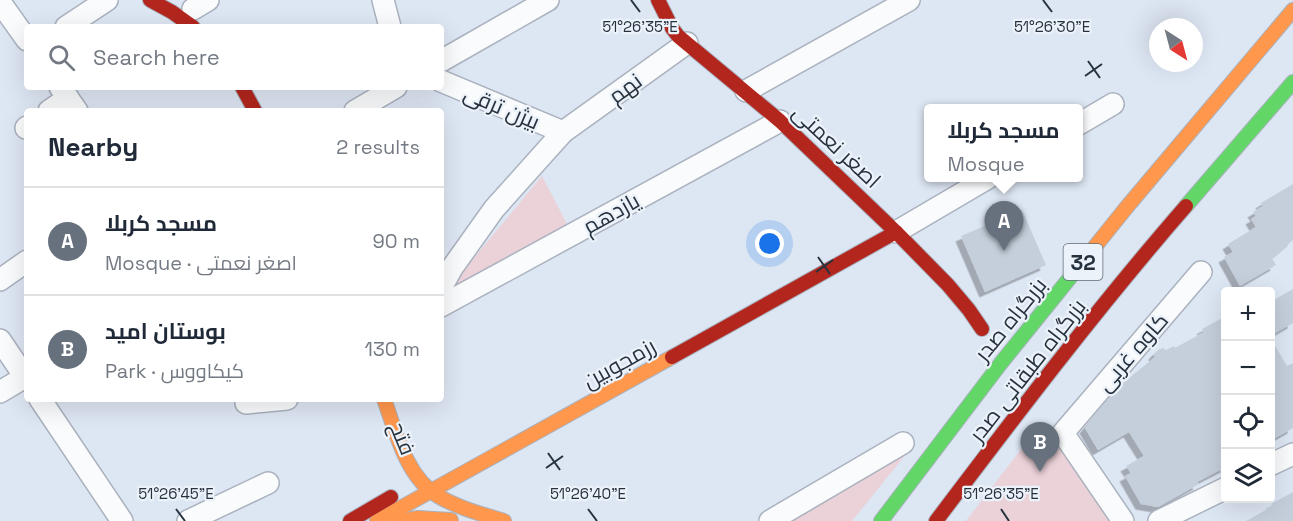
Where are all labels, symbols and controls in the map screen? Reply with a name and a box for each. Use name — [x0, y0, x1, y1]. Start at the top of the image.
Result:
text: 51°26'35"E — [602, 17, 678, 36]
text: 51°26'30"E — [1014, 17, 1090, 36]
north arrow — [1149, 18, 1203, 72]
search box — [24, 24, 444, 90]
icon: search — [45, 41, 78, 74]
text: Search here — [93, 43, 220, 71]
street label: نهم — [603, 66, 649, 111]
street label: بیژن ترقی — [460, 78, 544, 136]
street label: اصغر نعمتی — [787, 98, 887, 194]
popup — [924, 104, 1083, 182]
text: مسجد کربلا — [947, 116, 1060, 144]
text: Nearby — [48, 130, 138, 164]
text: 2 results — [336, 134, 420, 160]
text: Mosque — [947, 151, 1025, 177]
street label: یازدهم — [578, 186, 645, 242]
pin: A — [984, 202, 1024, 251]
text: مسجد کربلا — [105, 209, 217, 237]
text: A — [61, 228, 74, 254]
text: 90 m — [373, 228, 420, 254]
your location — [755, 229, 784, 258]
road number: 32 — [1064, 244, 1102, 280]
text: Mosque · اصغر نعمتی — [105, 250, 297, 276]
street label: بزرگراه صدر — [966, 271, 1052, 368]
map controls — [1221, 287, 1275, 503]
button: + — [1221, 287, 1275, 341]
street label: بزرگراه طبقاتی صدر — [961, 293, 1092, 449]
street label: کاوه غربی — [1090, 307, 1174, 397]
text: بوستان امید — [105, 317, 226, 345]
street label: رزمجوبین — [577, 332, 661, 394]
text: B — [61, 336, 74, 362]
text: 130 m — [364, 336, 420, 362]
button: − — [1221, 341, 1275, 395]
text: Park · کیکاووس — [105, 358, 244, 384]
button: locate — [1221, 395, 1275, 449]
street label: فتح — [383, 417, 422, 459]
pin: B — [1020, 422, 1060, 472]
button: layers — [1221, 449, 1275, 503]
text: 51°26'45"E — [138, 484, 214, 503]
text: 51°26'40"E — [550, 484, 626, 503]
text: 51°26'35"E — [963, 484, 1039, 503]

